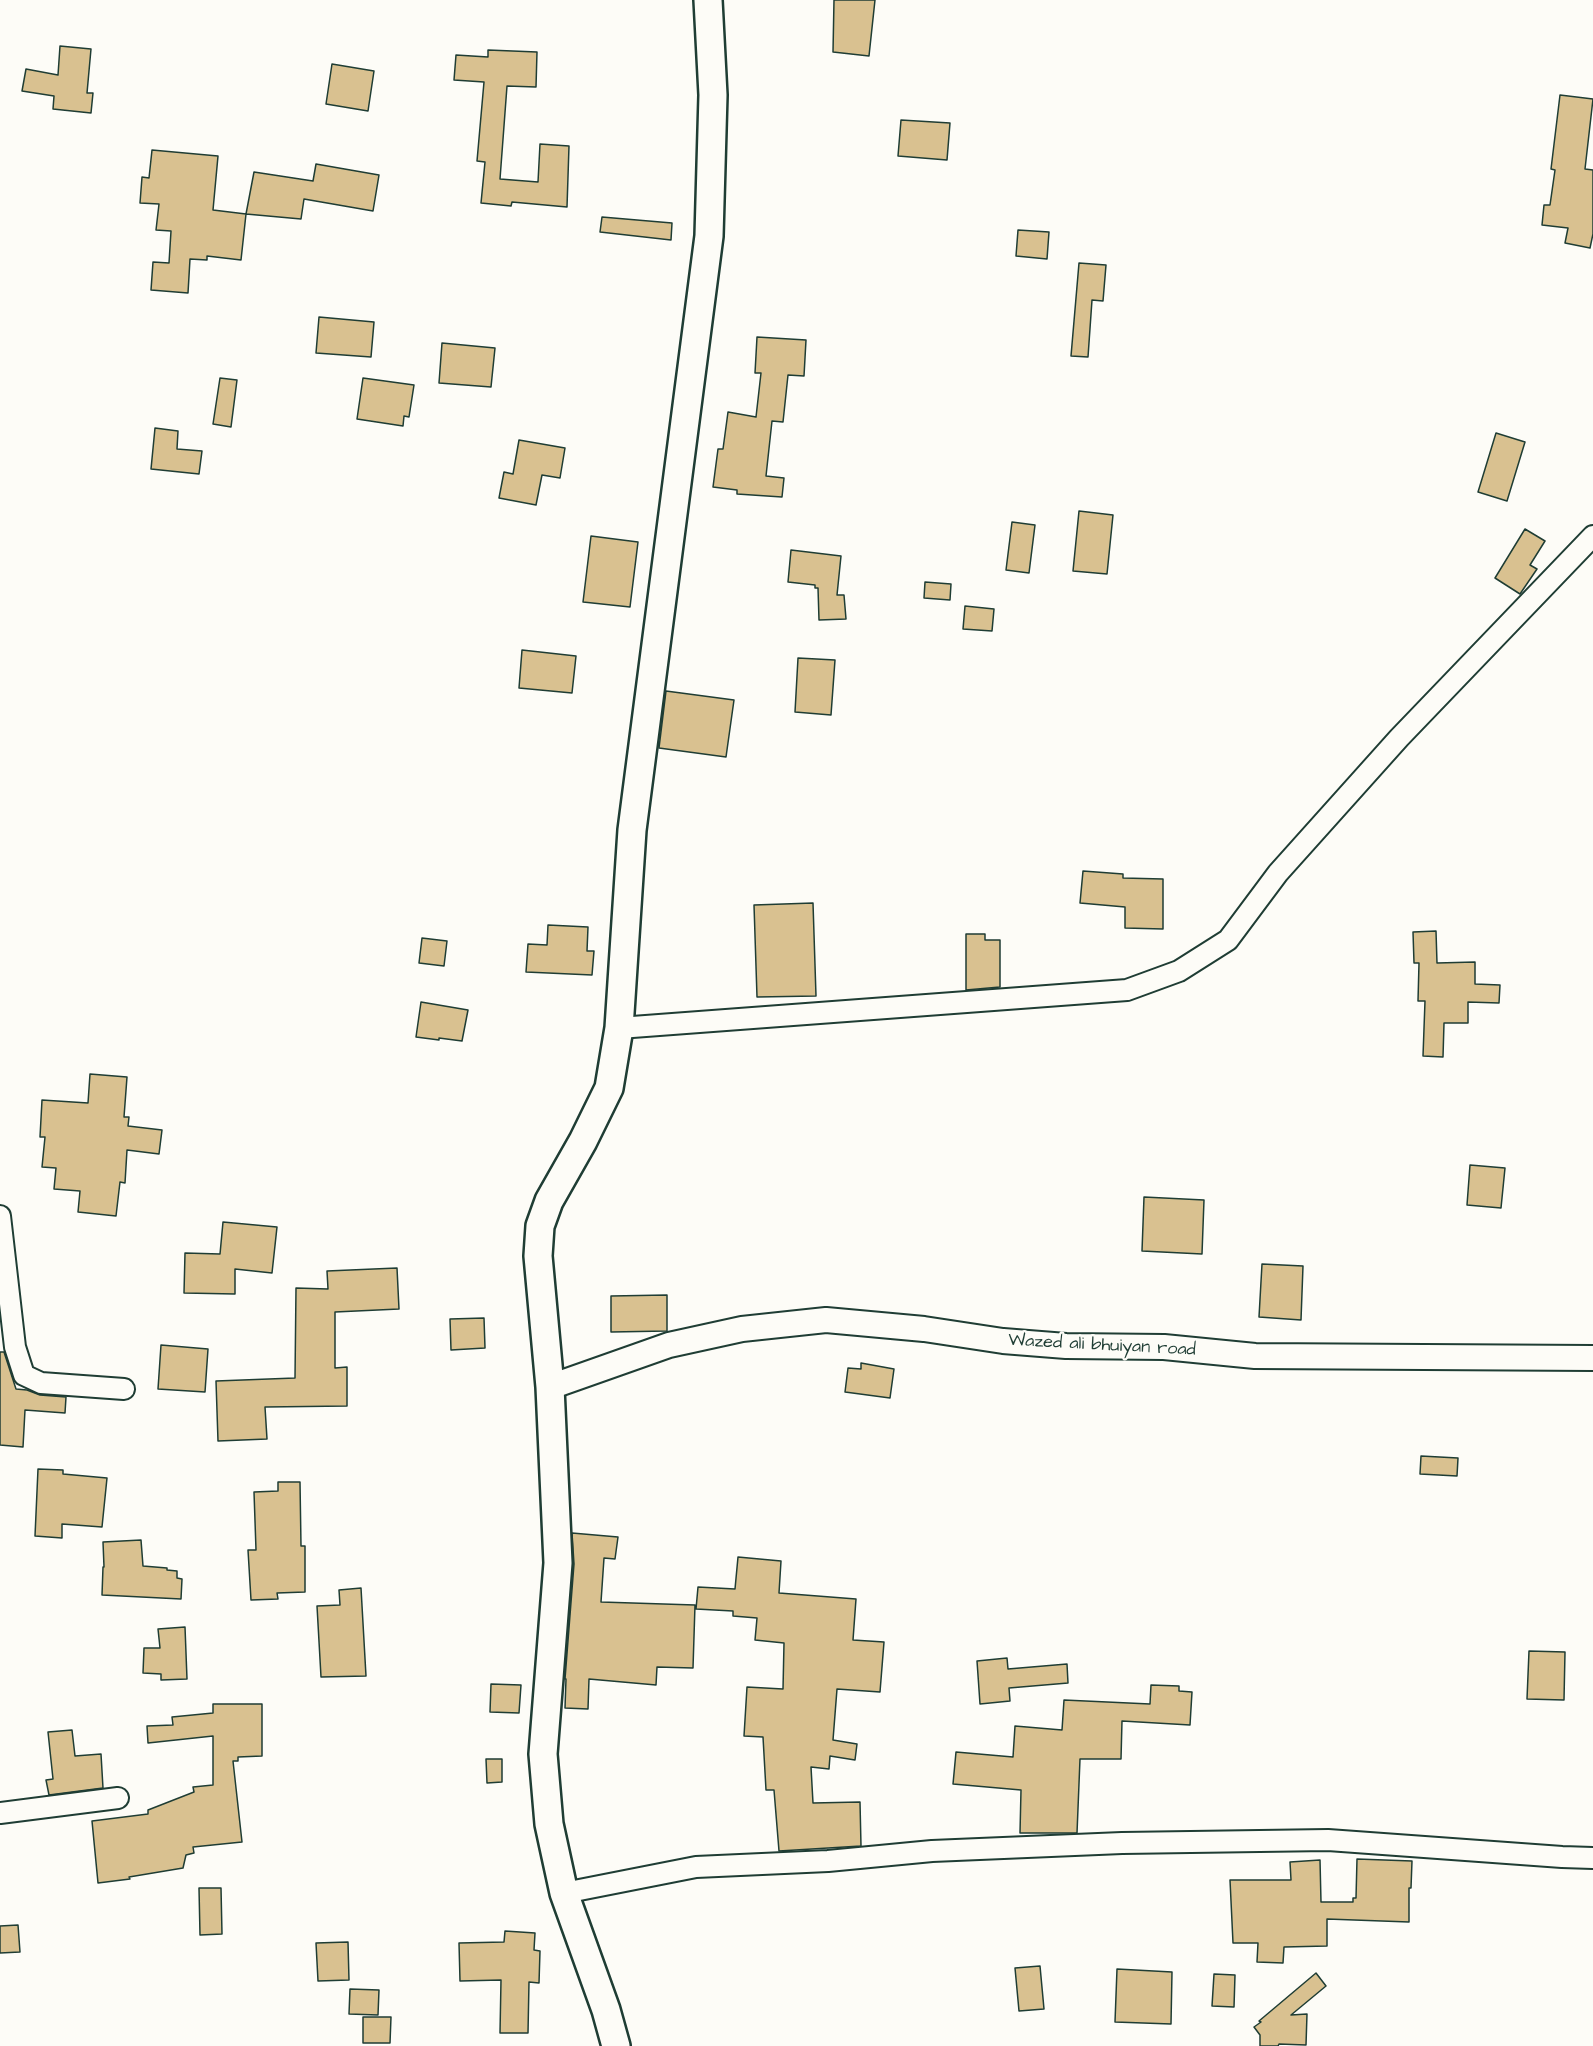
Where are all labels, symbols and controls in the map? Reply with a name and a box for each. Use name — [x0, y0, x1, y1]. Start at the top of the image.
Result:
street label: Wazed ali bhuiyan road — [1008, 1330, 1196, 1362]

